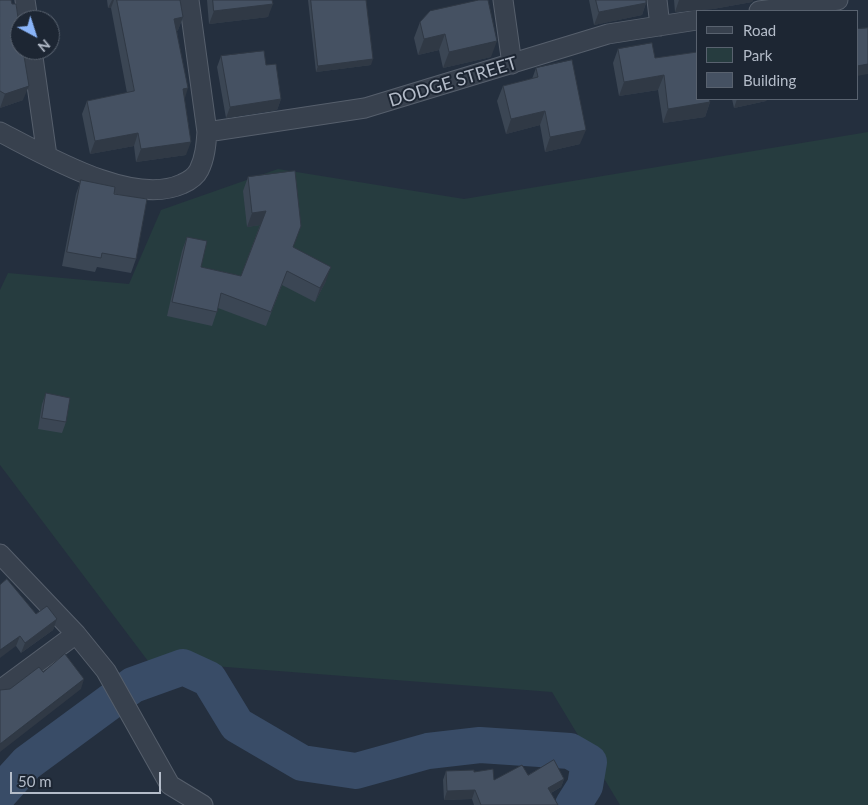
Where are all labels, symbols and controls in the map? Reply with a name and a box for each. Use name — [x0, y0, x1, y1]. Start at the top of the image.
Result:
north arrow — [10, 10, 60, 60]
legend — [696, 10, 858, 100]
text: Road — [743, 21, 776, 39]
text: N — [35, 36, 54, 56]
text: Park — [743, 46, 772, 64]
street label: DODGE STREET — [386, 52, 520, 112]
text: Building — [743, 71, 796, 89]
scale bar — [12, 762, 164, 794]
text: 50 m — [18, 772, 52, 790]

